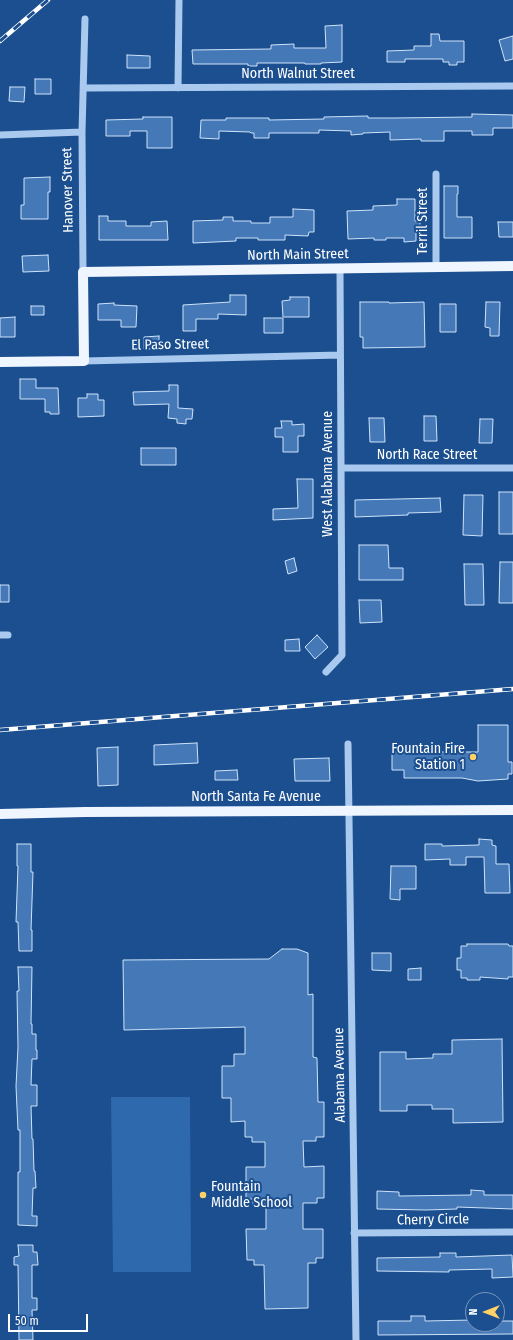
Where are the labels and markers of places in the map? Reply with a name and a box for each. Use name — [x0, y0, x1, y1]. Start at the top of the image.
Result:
place label: Fountain Fire Station 1 — [391, 741, 465, 774]
marker: Fountain Fire Station 1 — [468, 752, 478, 762]
place label: Fountain Middle School — [211, 1179, 292, 1212]
marker: Fountain Middle School — [198, 1190, 208, 1200]

